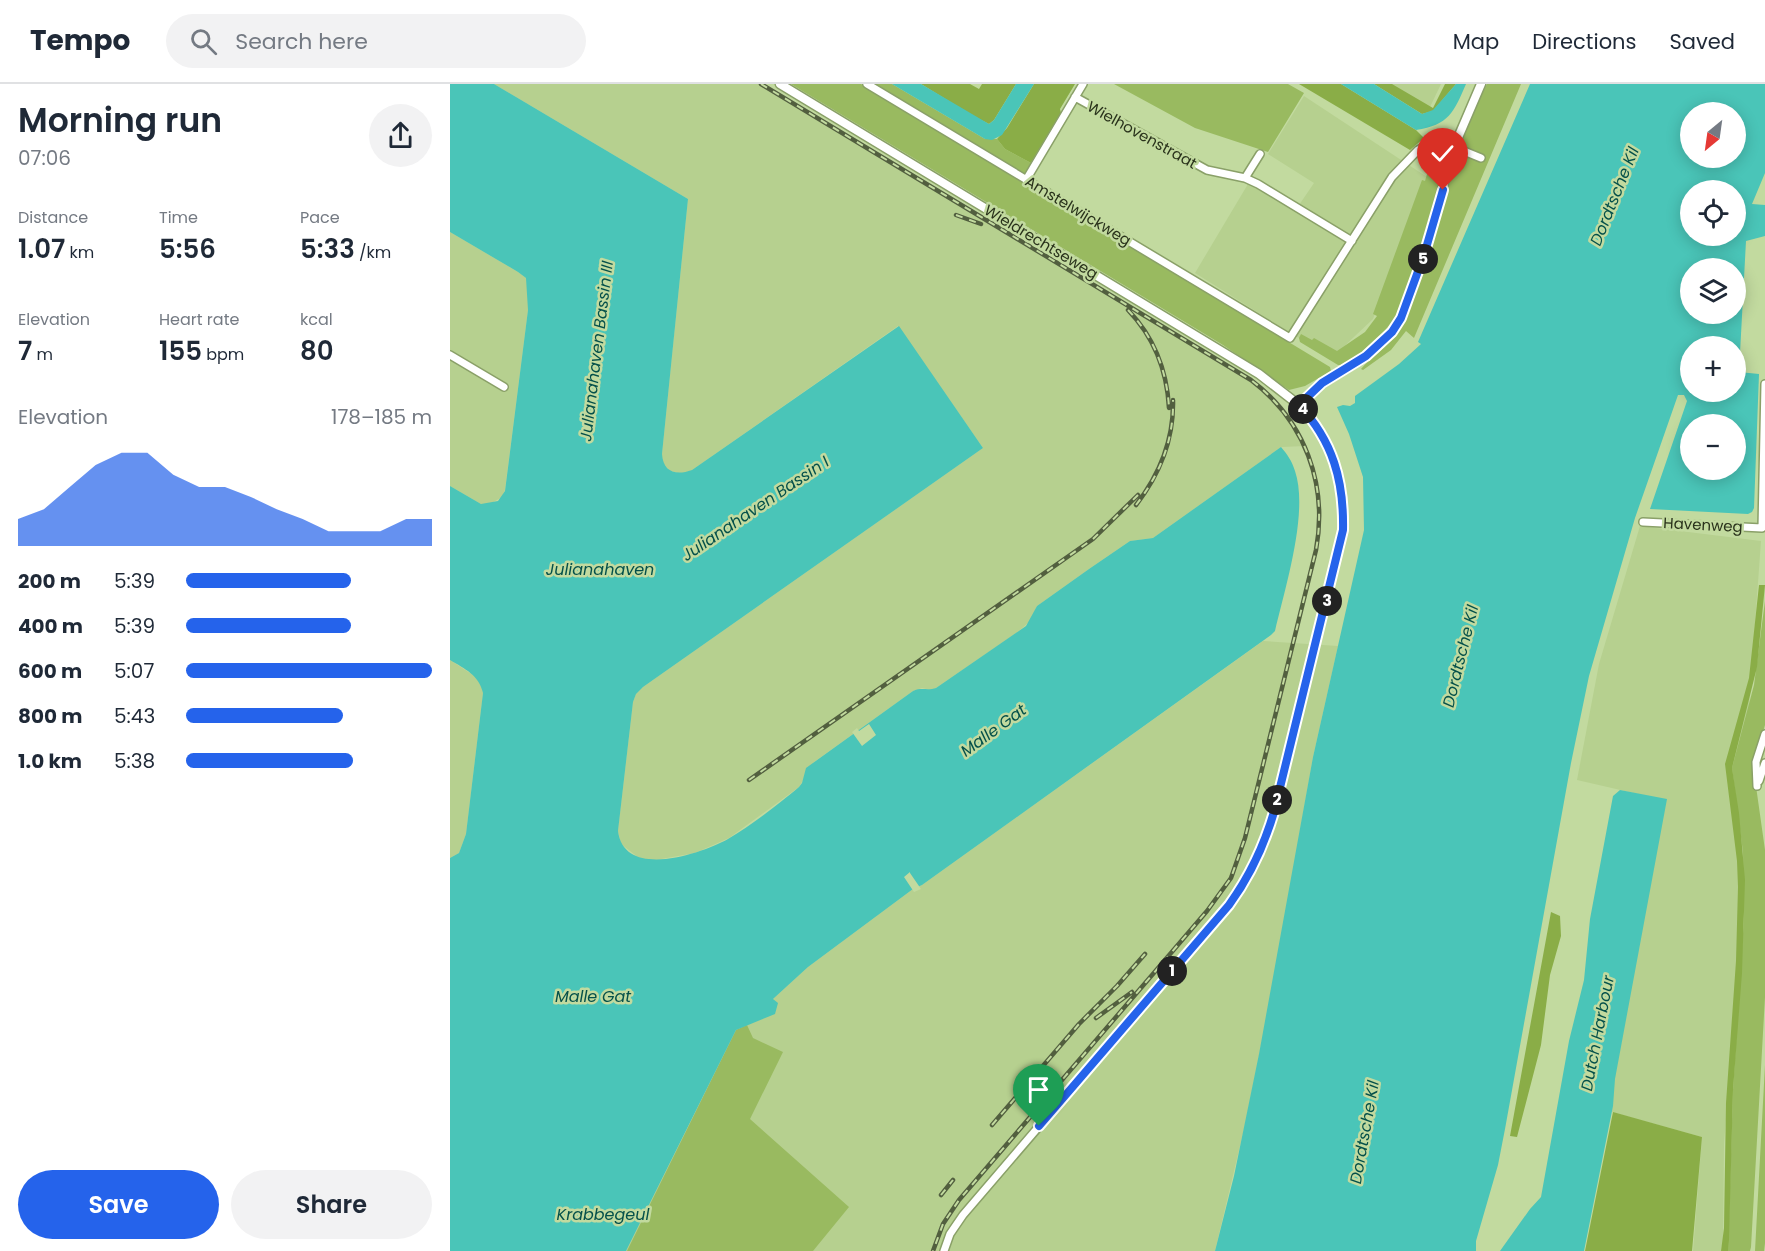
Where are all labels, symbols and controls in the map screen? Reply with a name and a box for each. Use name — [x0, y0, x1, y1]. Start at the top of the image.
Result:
search box — [166, 14, 586, 68]
text: Tempo — [30, 21, 130, 60]
icon: search — [187, 25, 220, 58]
text: Search here — [235, 26, 368, 57]
text: Map — [1453, 27, 1499, 56]
text: Directions — [1532, 27, 1636, 56]
text: Saved — [1669, 27, 1735, 56]
street label: Wielhovenstraat — [1084, 96, 1201, 173]
text: Morning run — [18, 97, 222, 144]
north arrow — [1680, 102, 1746, 168]
map controls — [1680, 102, 1746, 480]
button: share — [369, 104, 432, 167]
pin — [1417, 128, 1468, 190]
icon: check — [1426, 137, 1459, 170]
water label: Dordtsche Kil — [1584, 143, 1645, 249]
text: 07:06 — [18, 144, 71, 172]
street label: Amstelwijckweg — [1021, 171, 1135, 251]
button: locate — [1680, 180, 1746, 246]
street label: Wieldrechtseweg — [980, 199, 1102, 284]
text: Distance — [18, 206, 88, 229]
text: Time — [159, 206, 198, 229]
text: Pace — [300, 206, 340, 229]
text: 1.07 — [18, 231, 65, 267]
text: 5:56 — [159, 231, 216, 267]
text: 5:33 — [300, 231, 355, 267]
text: km — [65, 241, 94, 264]
text: /km — [355, 241, 391, 264]
pin: 5 — [1408, 244, 1438, 274]
text: 5 — [1418, 247, 1428, 270]
button: layers — [1680, 258, 1746, 324]
water label: Julianahaven Bassin III — [574, 260, 619, 443]
text: Elevation — [18, 308, 90, 331]
text: Heart rate — [159, 308, 239, 331]
text: kcal — [300, 308, 333, 331]
text: 7 — [18, 333, 32, 369]
text: 155 — [159, 333, 202, 369]
text: 80 — [300, 333, 334, 369]
button: + — [1680, 336, 1746, 402]
text: m — [32, 343, 53, 366]
text: bpm — [202, 343, 244, 366]
pin: 4 — [1288, 394, 1318, 424]
text: 4 — [1298, 397, 1308, 420]
text: Elevation — [18, 403, 108, 431]
text: 178–185 m — [331, 403, 432, 431]
button: − — [1680, 414, 1746, 480]
water label: Julianahaven Bassin I — [677, 450, 834, 566]
street label: Havenweg — [1663, 512, 1743, 537]
water label: Julianahaven — [546, 558, 654, 581]
text: 200 m — [18, 567, 81, 595]
text: 5:39 — [114, 567, 155, 595]
pin: 3 — [1312, 586, 1342, 616]
text: 3 — [1322, 589, 1332, 612]
water label: Dordtsche Kil — [1437, 603, 1484, 710]
text: 400 m — [18, 612, 83, 640]
text: 5:39 — [114, 612, 155, 640]
text: 600 m — [18, 657, 82, 685]
text: 5:07 — [114, 657, 154, 685]
water label: Malle Gat — [956, 698, 1032, 762]
text: 800 m — [18, 702, 82, 730]
text: 5:43 — [114, 702, 155, 730]
text: 1.0 km — [18, 747, 82, 775]
text: 5:38 — [114, 747, 155, 775]
pin: 2 — [1262, 785, 1292, 815]
text: 2 — [1272, 788, 1282, 811]
pin: 1 — [1157, 956, 1187, 986]
text: 1 — [1169, 959, 1175, 982]
water label: Dutch Harbour — [1575, 972, 1620, 1093]
water label: Malle Gat — [555, 985, 632, 1008]
pin — [1013, 1064, 1064, 1126]
icon: arrive — [1022, 1073, 1055, 1106]
water label: Dordtsche Kil — [1344, 1079, 1385, 1186]
button: Save — [18, 1170, 219, 1239]
button: Share — [231, 1170, 432, 1239]
water label: Krabbegeul — [557, 1203, 649, 1226]

